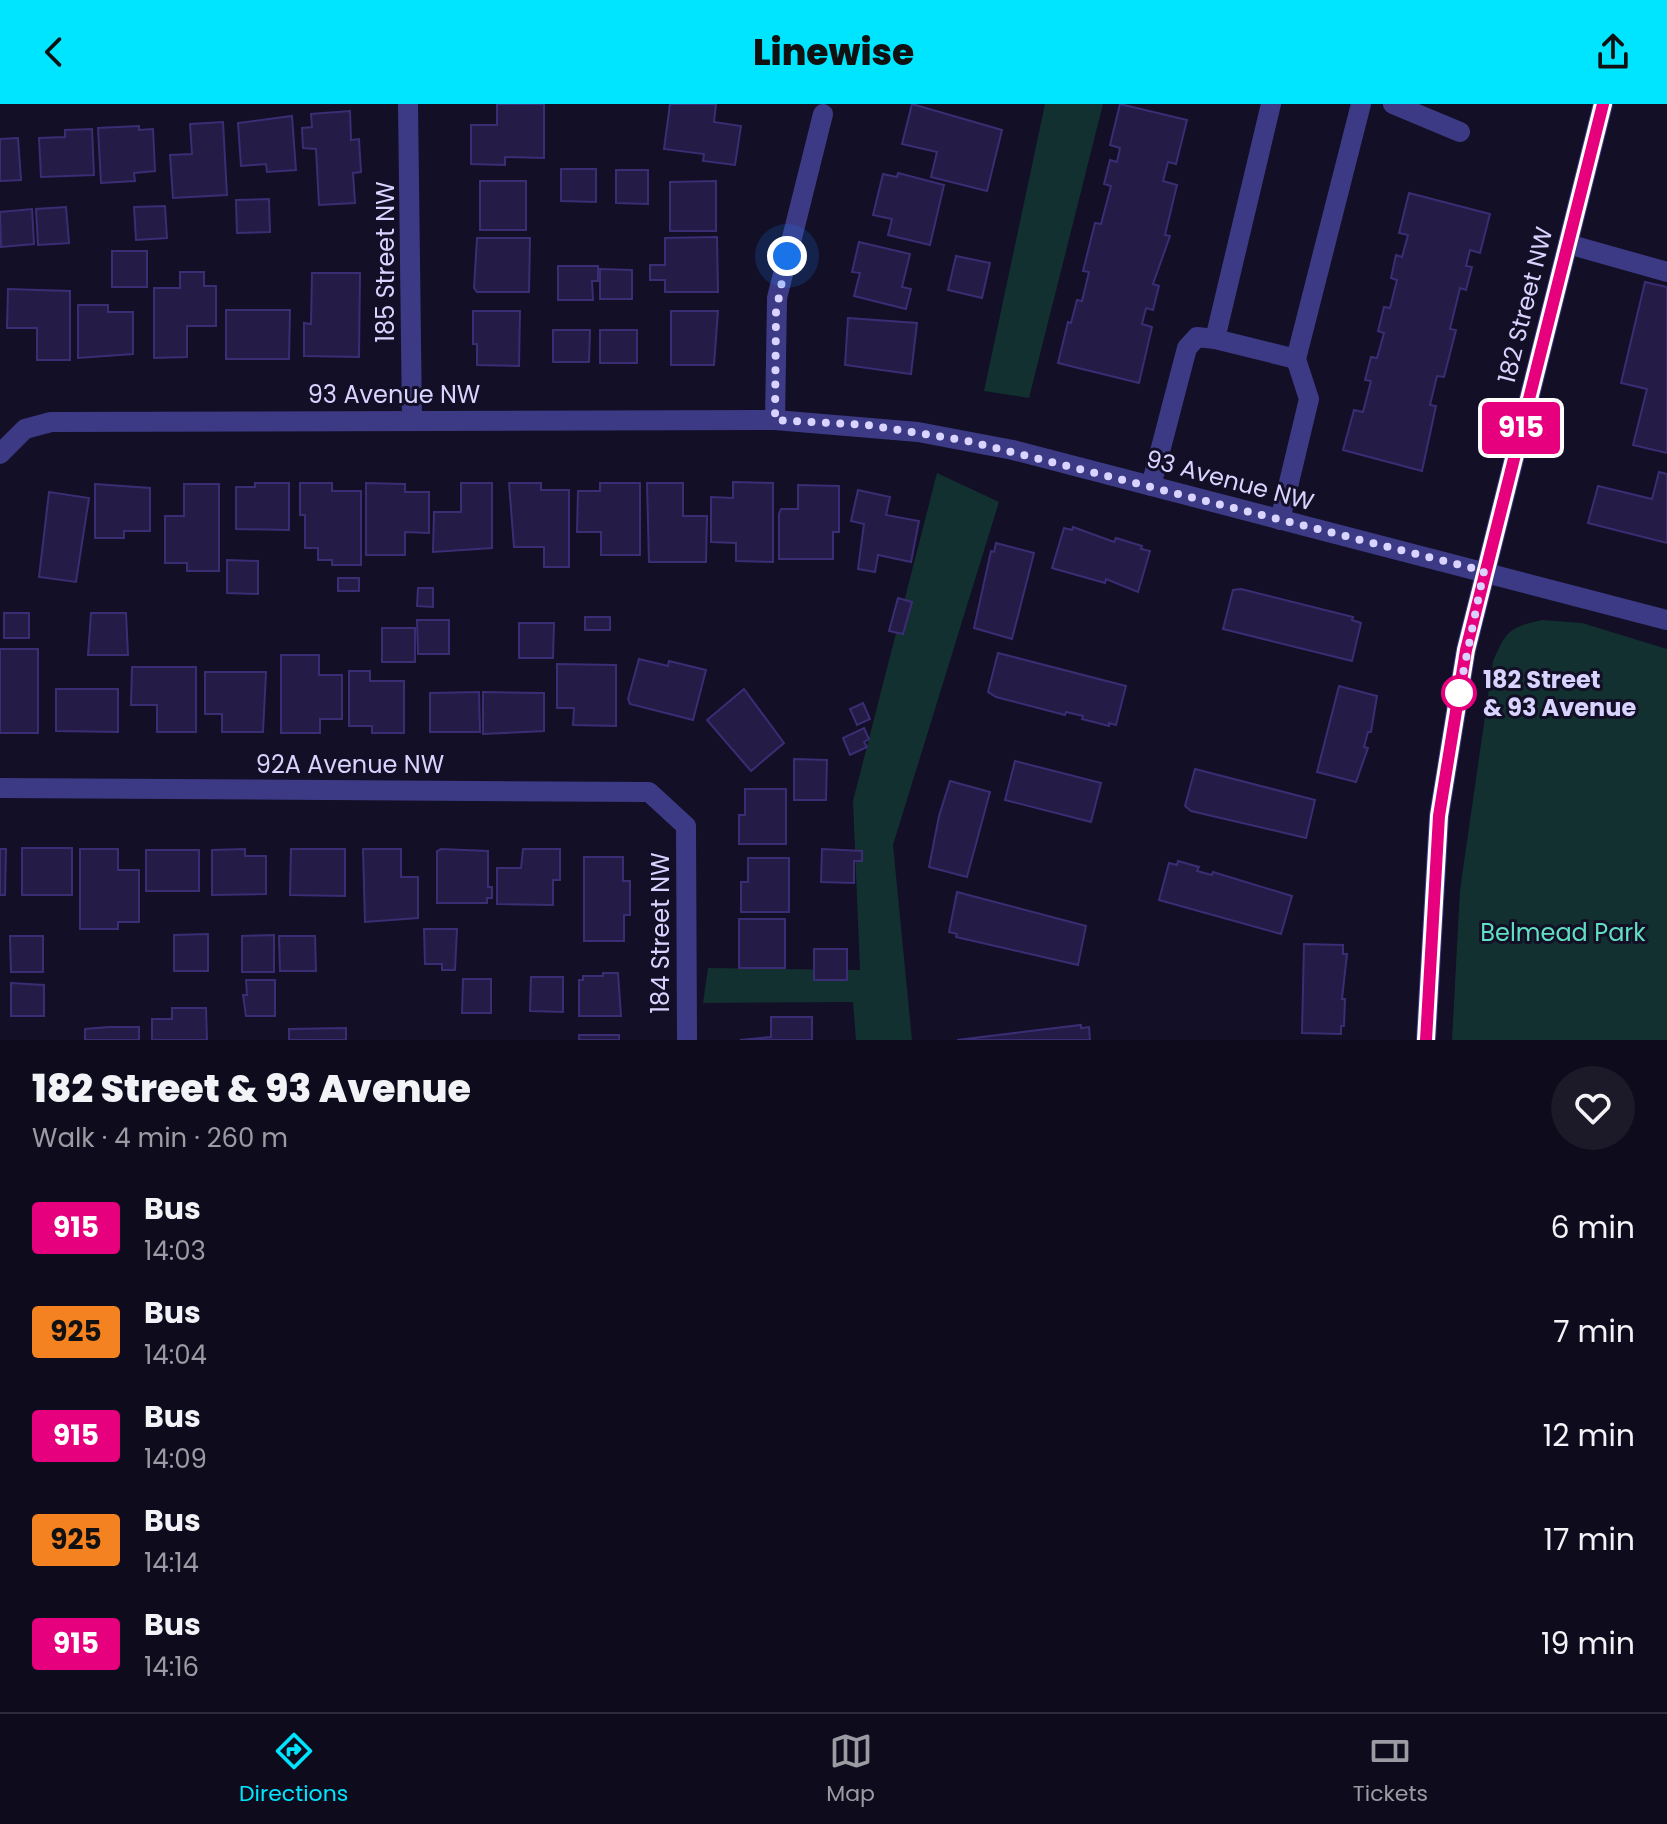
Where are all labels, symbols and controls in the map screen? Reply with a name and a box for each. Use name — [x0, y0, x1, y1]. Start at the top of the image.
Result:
text: Linewise — [753, 27, 914, 78]
icon: back — [32, 30, 76, 74]
icon: share — [1591, 30, 1635, 74]
street label: 185 Street NW — [369, 181, 402, 343]
street label: 182 Street NW — [1490, 223, 1560, 387]
your location — [767, 236, 807, 276]
street label: 93 Avenue NW — [308, 378, 480, 411]
line badge: 915 — [1475, 402, 1567, 454]
text: 915 — [1498, 408, 1544, 447]
street label: 93 Avenue NW — [1142, 442, 1318, 518]
place label: 182 Street & 93 Avenue — [1483, 663, 1636, 724]
marker: 182 Street & 93 Avenue — [1442, 676, 1476, 710]
street label: 92A Avenue NW — [256, 748, 444, 781]
street label: 184 Street NW — [644, 852, 677, 1014]
park label: Belmead Park — [1480, 916, 1646, 949]
text: 182 Street & 93 Avenue — [32, 1062, 471, 1115]
button: heart — [1551, 1066, 1635, 1150]
text: Walk · 4 min · 260 m — [32, 1120, 288, 1156]
text: Bus — [144, 1187, 201, 1230]
text: 6 min — [1550, 1206, 1635, 1249]
text: 915 — [53, 1208, 99, 1247]
text: 14:03 — [144, 1233, 206, 1269]
text: Bus — [144, 1291, 201, 1334]
text: 7 min — [1553, 1310, 1635, 1353]
text: 925 — [50, 1312, 102, 1351]
text: 14:04 — [144, 1337, 207, 1373]
text: Bus — [144, 1395, 201, 1438]
text: 12 min — [1543, 1414, 1635, 1457]
text: 915 — [53, 1416, 99, 1455]
text: 14:09 — [144, 1441, 207, 1477]
text: Bus — [144, 1499, 201, 1542]
text: 17 min — [1544, 1518, 1635, 1561]
text: 925 — [50, 1520, 102, 1559]
text: 14:14 — [144, 1545, 199, 1581]
text: Bus — [144, 1603, 201, 1646]
text: 19 min — [1541, 1622, 1635, 1665]
text: 915 — [53, 1624, 99, 1663]
text: 14:16 — [144, 1649, 199, 1685]
tab: Directions — [239, 1729, 348, 1810]
tab: Map — [826, 1729, 875, 1810]
tab: Tickets — [1353, 1729, 1428, 1810]

